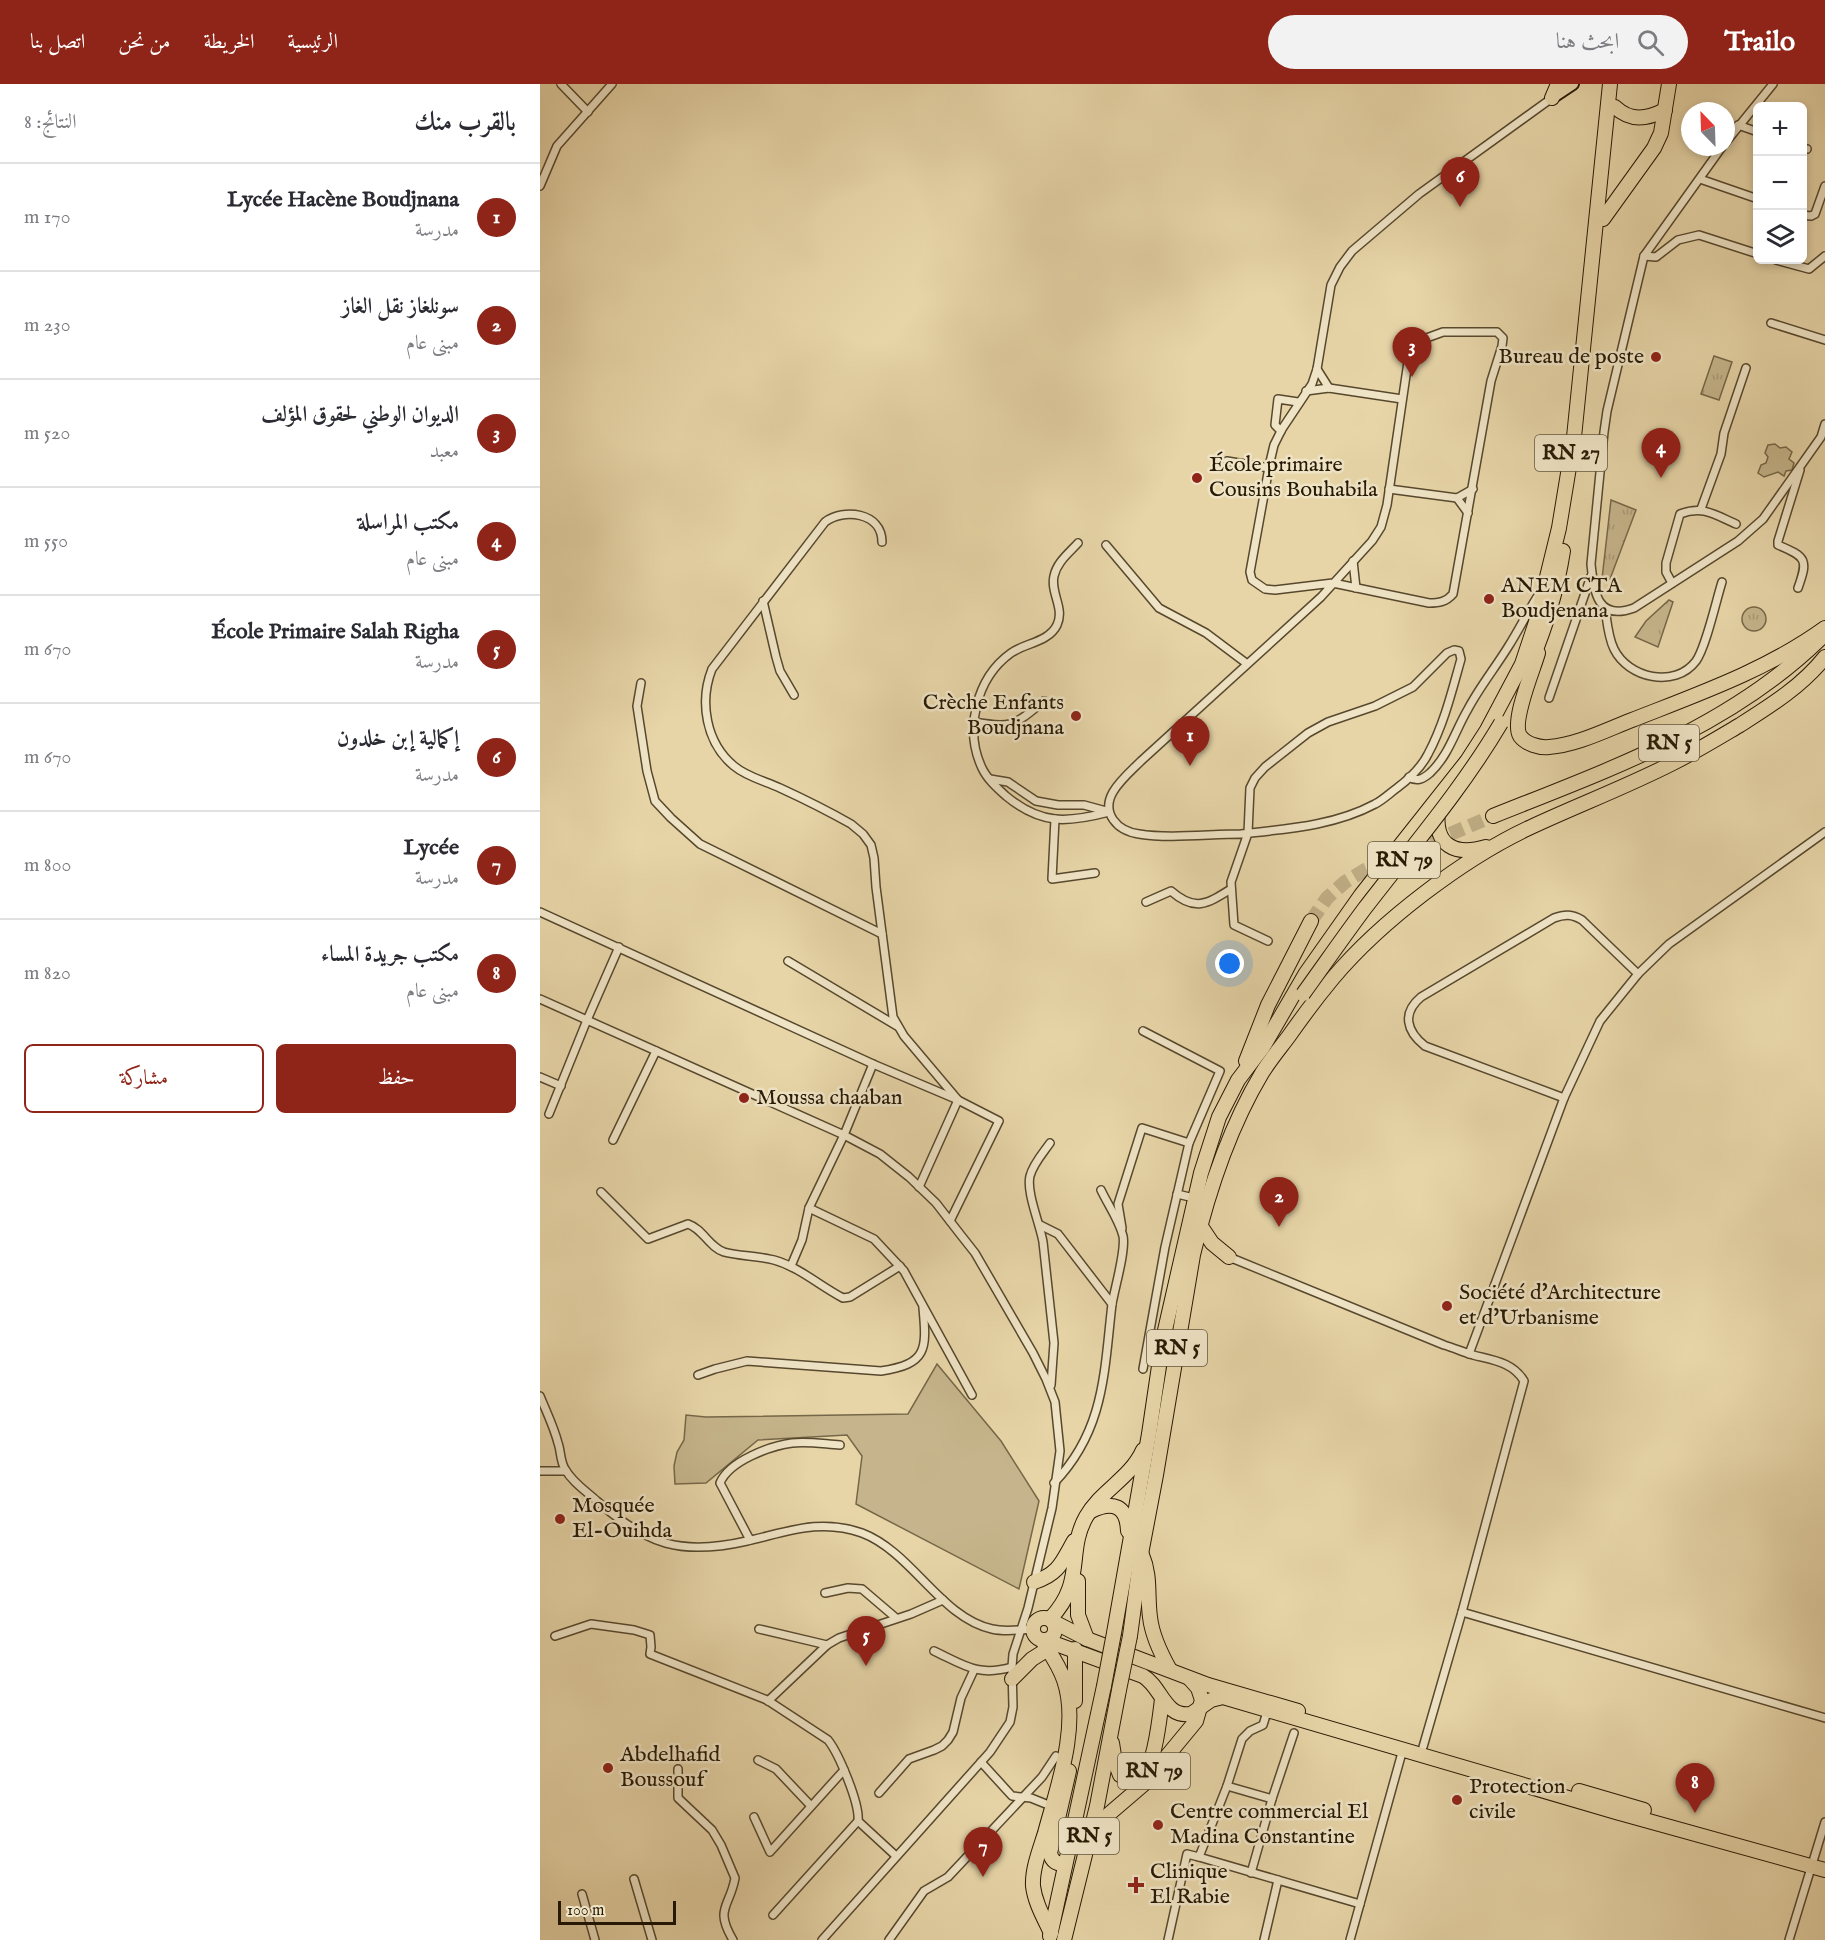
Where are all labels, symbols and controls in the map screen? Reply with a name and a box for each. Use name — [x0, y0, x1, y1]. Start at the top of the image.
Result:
search box — [1268, 15, 1688, 69]
text: Trailo — [1724, 25, 1795, 60]
icon: search — [1634, 26, 1667, 59]
text: ابحث هنا — [1556, 28, 1619, 56]
text: اتصل بنا — [30, 29, 85, 56]
text: من نحن — [118, 29, 170, 56]
text: الخريطة — [203, 29, 255, 56]
text: الرئيسية — [288, 29, 338, 56]
north arrow — [1681, 102, 1735, 156]
map controls — [1753, 102, 1807, 264]
button: + — [1753, 102, 1807, 156]
text: بالقرب منك — [414, 106, 516, 139]
text: النتائج: 8 — [24, 110, 77, 135]
button: − — [1753, 156, 1807, 210]
pin: 6 — [1440, 158, 1480, 207]
text: Lycée Hacène Boudjnana — [227, 186, 459, 214]
text: 170 m — [24, 205, 70, 230]
text: 1 — [493, 205, 500, 230]
button: layers — [1753, 210, 1807, 264]
text: مدرسة — [415, 218, 459, 243]
text: سونلغاز نقل الغاز — [342, 293, 459, 321]
text: 230 m — [24, 313, 71, 338]
text: 2 — [492, 313, 501, 338]
pin: 3 — [1392, 328, 1432, 377]
text: مبنى عام — [406, 331, 459, 356]
place label: Bureau de poste — [1498, 343, 1644, 371]
marker: Bureau de poste — [1649, 350, 1663, 364]
text: الديوان الوطني لحقوق المؤلف — [261, 401, 459, 429]
text: 520 m — [24, 421, 70, 446]
text: 3 — [493, 421, 500, 446]
pin: 4 — [1642, 428, 1680, 478]
road number: RN 27 — [1535, 435, 1607, 471]
text: معبد — [430, 439, 459, 464]
place label: École primaire Cousins Bouhabila — [1209, 451, 1378, 504]
marker: École primaire Cousins Bouhabila — [1190, 471, 1204, 485]
text: مكتب المراسلة — [358, 509, 459, 537]
text: 550 m — [24, 529, 68, 554]
text: 4 — [492, 529, 501, 554]
text: مبنى عام — [406, 547, 459, 572]
place label: ANEM CTA Boudjenana — [1500, 572, 1623, 625]
marker: ANEM CTA Boudjenana — [1482, 592, 1496, 606]
text: École Primaire Salah Righa — [211, 618, 459, 646]
text: 670 m — [24, 637, 71, 662]
text: 5 — [493, 637, 500, 662]
text: مدرسة — [415, 650, 459, 675]
place label: Crèche Enfants Boudjnana — [923, 689, 1064, 742]
marker: Crèche Enfants Boudjnana — [1069, 709, 1083, 723]
pin: 1 — [1170, 716, 1210, 766]
text: إكمالية إبن خلدون — [337, 725, 459, 753]
road number: RN 5 — [1639, 725, 1699, 761]
text: 670 m — [24, 745, 71, 770]
text: 6 — [492, 745, 501, 770]
text: مدرسة — [415, 763, 459, 788]
text: Lycée — [404, 834, 459, 862]
road number: RN 79 — [1368, 842, 1440, 878]
text: 800 m — [24, 853, 71, 878]
text: 7 — [492, 853, 501, 878]
text: مدرسة — [415, 866, 459, 891]
text: مكتب جريدة المساء — [321, 941, 459, 969]
your location — [1215, 949, 1244, 978]
text: 820 m — [24, 961, 71, 986]
text: 8 — [493, 961, 500, 986]
text: مبنى عام — [406, 979, 459, 1004]
button: مشاركة — [24, 1044, 264, 1113]
button: حفظ — [276, 1044, 516, 1113]
place label: Moussa chaaban — [756, 1084, 903, 1112]
marker: Moussa chaaban — [737, 1091, 751, 1105]
pin: 2 — [1260, 1178, 1298, 1227]
place label: Société d'Architecture et d'Urbanisme — [1459, 1279, 1661, 1332]
marker: Société d'Architecture et d'Urbanisme — [1440, 1299, 1454, 1313]
road number: RN 5 — [1147, 1330, 1207, 1366]
place label: Mosquée El-Ouihda — [572, 1492, 672, 1545]
marker: Mosquée El-Ouihda — [553, 1512, 567, 1526]
pin: 5 — [846, 1616, 886, 1666]
place label: Abdelhafid Boussouf — [619, 1741, 721, 1794]
road number: RN 79 — [1118, 1753, 1190, 1789]
marker: Abdelhafid Boussouf — [601, 1761, 615, 1775]
pin: 8 — [1676, 1764, 1714, 1813]
place label: Protection civile — [1469, 1773, 1566, 1826]
marker: Protection civile — [1450, 1793, 1464, 1807]
place label: Centre commercial El Madina Constantine — [1170, 1798, 1368, 1851]
road number: RN 5 — [1059, 1818, 1119, 1854]
marker: Centre commercial El Madina Constantine — [1151, 1818, 1165, 1832]
pin: 7 — [964, 1828, 1002, 1877]
place label: Clinique El Rabie — [1150, 1858, 1230, 1911]
marker: Clinique El Rabie — [1127, 1876, 1145, 1894]
scale bar — [558, 1898, 676, 1926]
text: 100 m — [567, 1901, 604, 1921]

